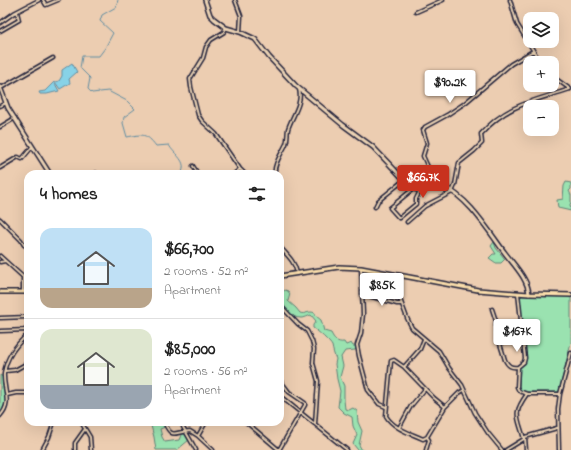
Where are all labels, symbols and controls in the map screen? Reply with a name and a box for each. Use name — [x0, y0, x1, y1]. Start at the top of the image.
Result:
map controls — [523, 12, 559, 136]
button: layers — [523, 12, 559, 48]
button: + — [523, 56, 559, 92]
pin: $90.2K — [417, 70, 483, 104]
text: $90.2K — [434, 73, 466, 92]
button: − — [523, 100, 559, 136]
pin: $66.7K — [390, 165, 456, 199]
text: $66.7K — [406, 168, 440, 187]
text: 4 homes — [40, 182, 98, 207]
icon: filters — [246, 183, 268, 205]
text: $66,700 — [164, 237, 214, 262]
icon: home — [72, 244, 120, 292]
text: 2 rooms · 52 m² — [164, 262, 248, 281]
pin: $85K — [358, 273, 406, 307]
text: $85K — [369, 276, 395, 295]
text: Apartment — [164, 281, 221, 300]
pin: $167K — [489, 319, 545, 353]
text: $167K — [502, 322, 532, 341]
text: $85,000 — [164, 337, 215, 362]
icon: home — [72, 345, 120, 393]
text: 2 rooms · 56 m² — [164, 362, 248, 381]
text: Apartment — [164, 381, 221, 400]

